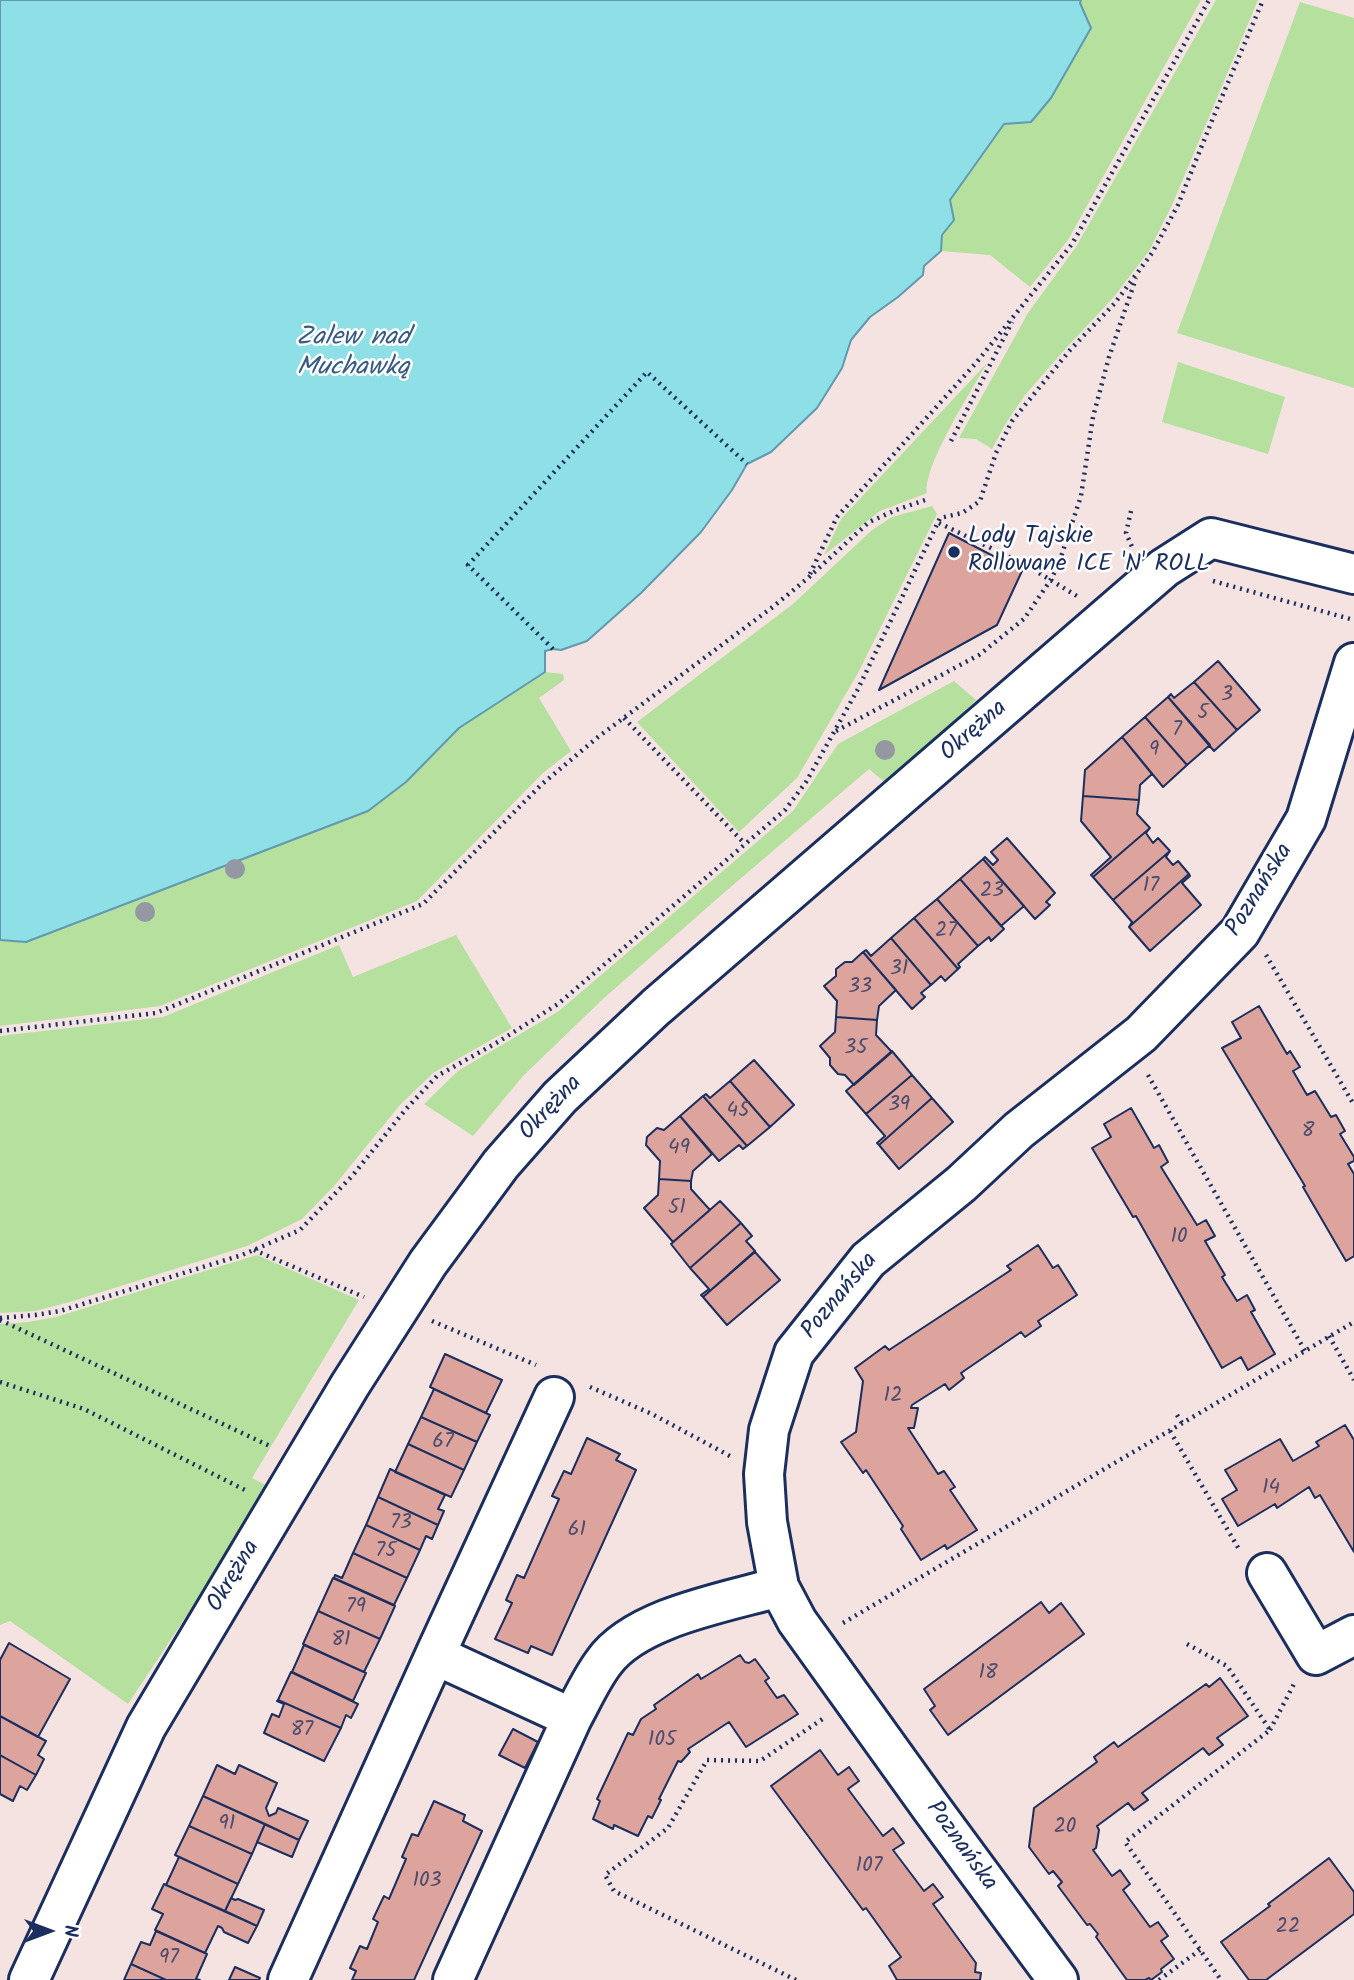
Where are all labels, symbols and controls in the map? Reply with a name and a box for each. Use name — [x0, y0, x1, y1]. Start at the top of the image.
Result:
water label: Zalew nad Muchawką — [296, 324, 410, 386]
place label: Lody Tajskie Rollowane ICE 'N' ROLL — [968, 524, 1209, 580]
marker: Lody Tajskie Rollowane ICE 'N' ROLL — [946, 544, 962, 560]
house number: 3 — [1221, 683, 1233, 709]
street label: Okrężna — [936, 695, 1014, 769]
house number: 5 — [1197, 701, 1209, 727]
house number: 7 — [1172, 718, 1182, 744]
house number: 9 — [1149, 738, 1159, 764]
street label: Poznańska — [1221, 839, 1301, 943]
house number: 17 — [1143, 874, 1159, 900]
house number: 23 — [980, 879, 1004, 905]
house number: 27 — [935, 919, 957, 945]
house number: 31 — [890, 957, 908, 983]
house number: 33 — [848, 975, 872, 1001]
house number: 35 — [844, 1036, 868, 1062]
street label: Okrężna — [515, 1070, 589, 1148]
house number: 39 — [888, 1093, 910, 1119]
house number: 45 — [727, 1099, 749, 1125]
house number: 8 — [1302, 1119, 1314, 1145]
house number: 49 — [668, 1136, 690, 1162]
house number: 51 — [668, 1196, 686, 1222]
house number: 10 — [1170, 1225, 1188, 1251]
street label: Poznańska — [797, 1248, 885, 1346]
house number: 12 — [884, 1384, 902, 1410]
house number: 67 — [432, 1430, 454, 1456]
house number: 14 — [1262, 1476, 1280, 1502]
house number: 73 — [390, 1511, 412, 1537]
house number: 61 — [568, 1518, 586, 1544]
street label: Okrężna — [202, 1536, 268, 1618]
house number: 75 — [376, 1539, 396, 1565]
house number: 79 — [346, 1595, 366, 1621]
house number: 81 — [331, 1628, 351, 1654]
house number: 18 — [978, 1661, 998, 1687]
house number: 87 — [291, 1718, 313, 1744]
house number: 105 — [648, 1728, 676, 1754]
street label: Poznańska — [918, 1796, 1002, 1898]
house number: 91 — [219, 1812, 235, 1838]
house number: 20 — [1054, 1815, 1076, 1841]
house number: 107 — [856, 1854, 882, 1880]
house number: 103 — [412, 1869, 442, 1895]
north arrow — [14, 1896, 84, 1966]
house number: 22 — [1276, 1915, 1300, 1941]
text: N — [55, 1925, 85, 1937]
house number: 97 — [159, 1946, 179, 1972]

